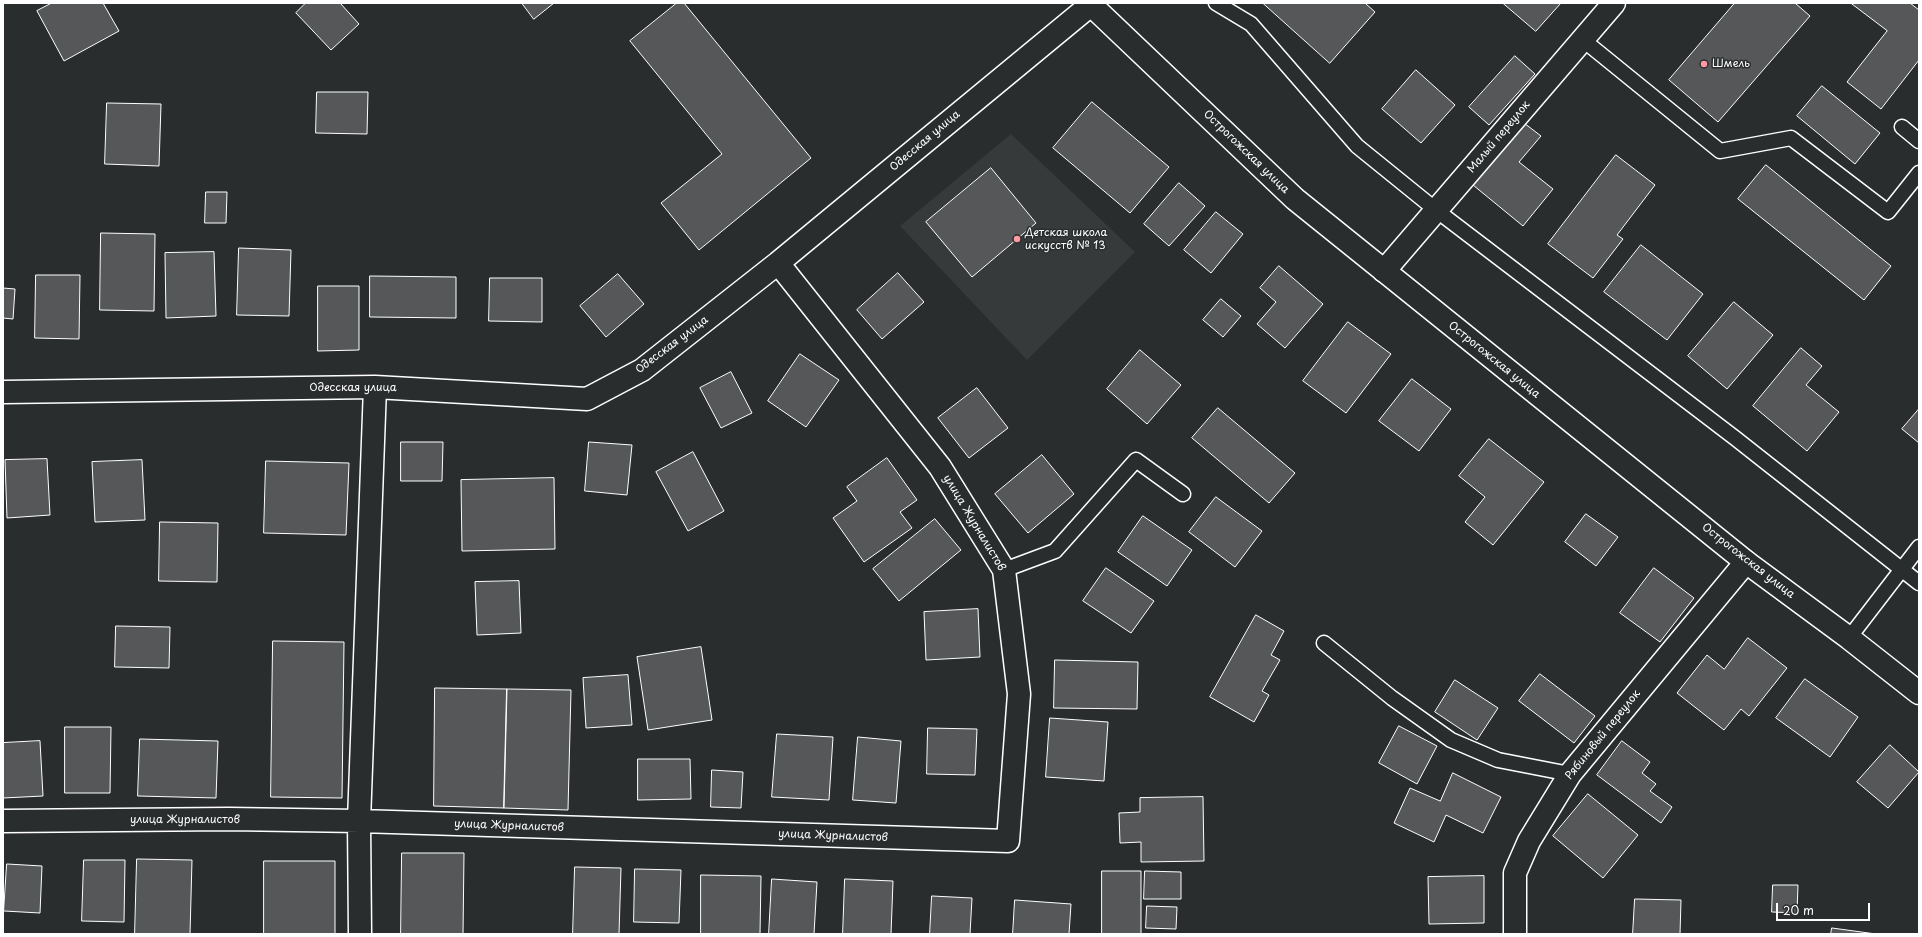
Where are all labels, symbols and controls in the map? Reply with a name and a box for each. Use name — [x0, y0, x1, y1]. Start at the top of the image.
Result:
place label: Шмель — [1712, 57, 1750, 71]
marker: Шмель — [1699, 59, 1709, 69]
street label: Малый переулок — [1465, 98, 1533, 176]
street label: Одесская улица — [887, 108, 963, 174]
street label: Острогожская улица — [1200, 108, 1292, 196]
place label: Детская школа искусств № 13 — [1025, 226, 1107, 252]
marker: Детская школа искусств № 13 — [1012, 234, 1022, 244]
street label: Одесская улица — [633, 313, 711, 377]
street label: Острогожская улица — [1446, 319, 1542, 401]
street label: Одесская улица — [309, 381, 397, 395]
street label: улица Журналистов — [940, 472, 1008, 574]
street label: Острогожская улица — [1699, 521, 1797, 601]
street label: Рябиновый переулок — [1563, 687, 1643, 783]
street label: улица Журналистов — [130, 813, 240, 827]
street label: улица Журналистов — [454, 817, 564, 835]
street label: улица Журналистов — [778, 827, 888, 845]
scale bar — [1778, 895, 1872, 921]
text: 20 m — [1783, 901, 1814, 919]

